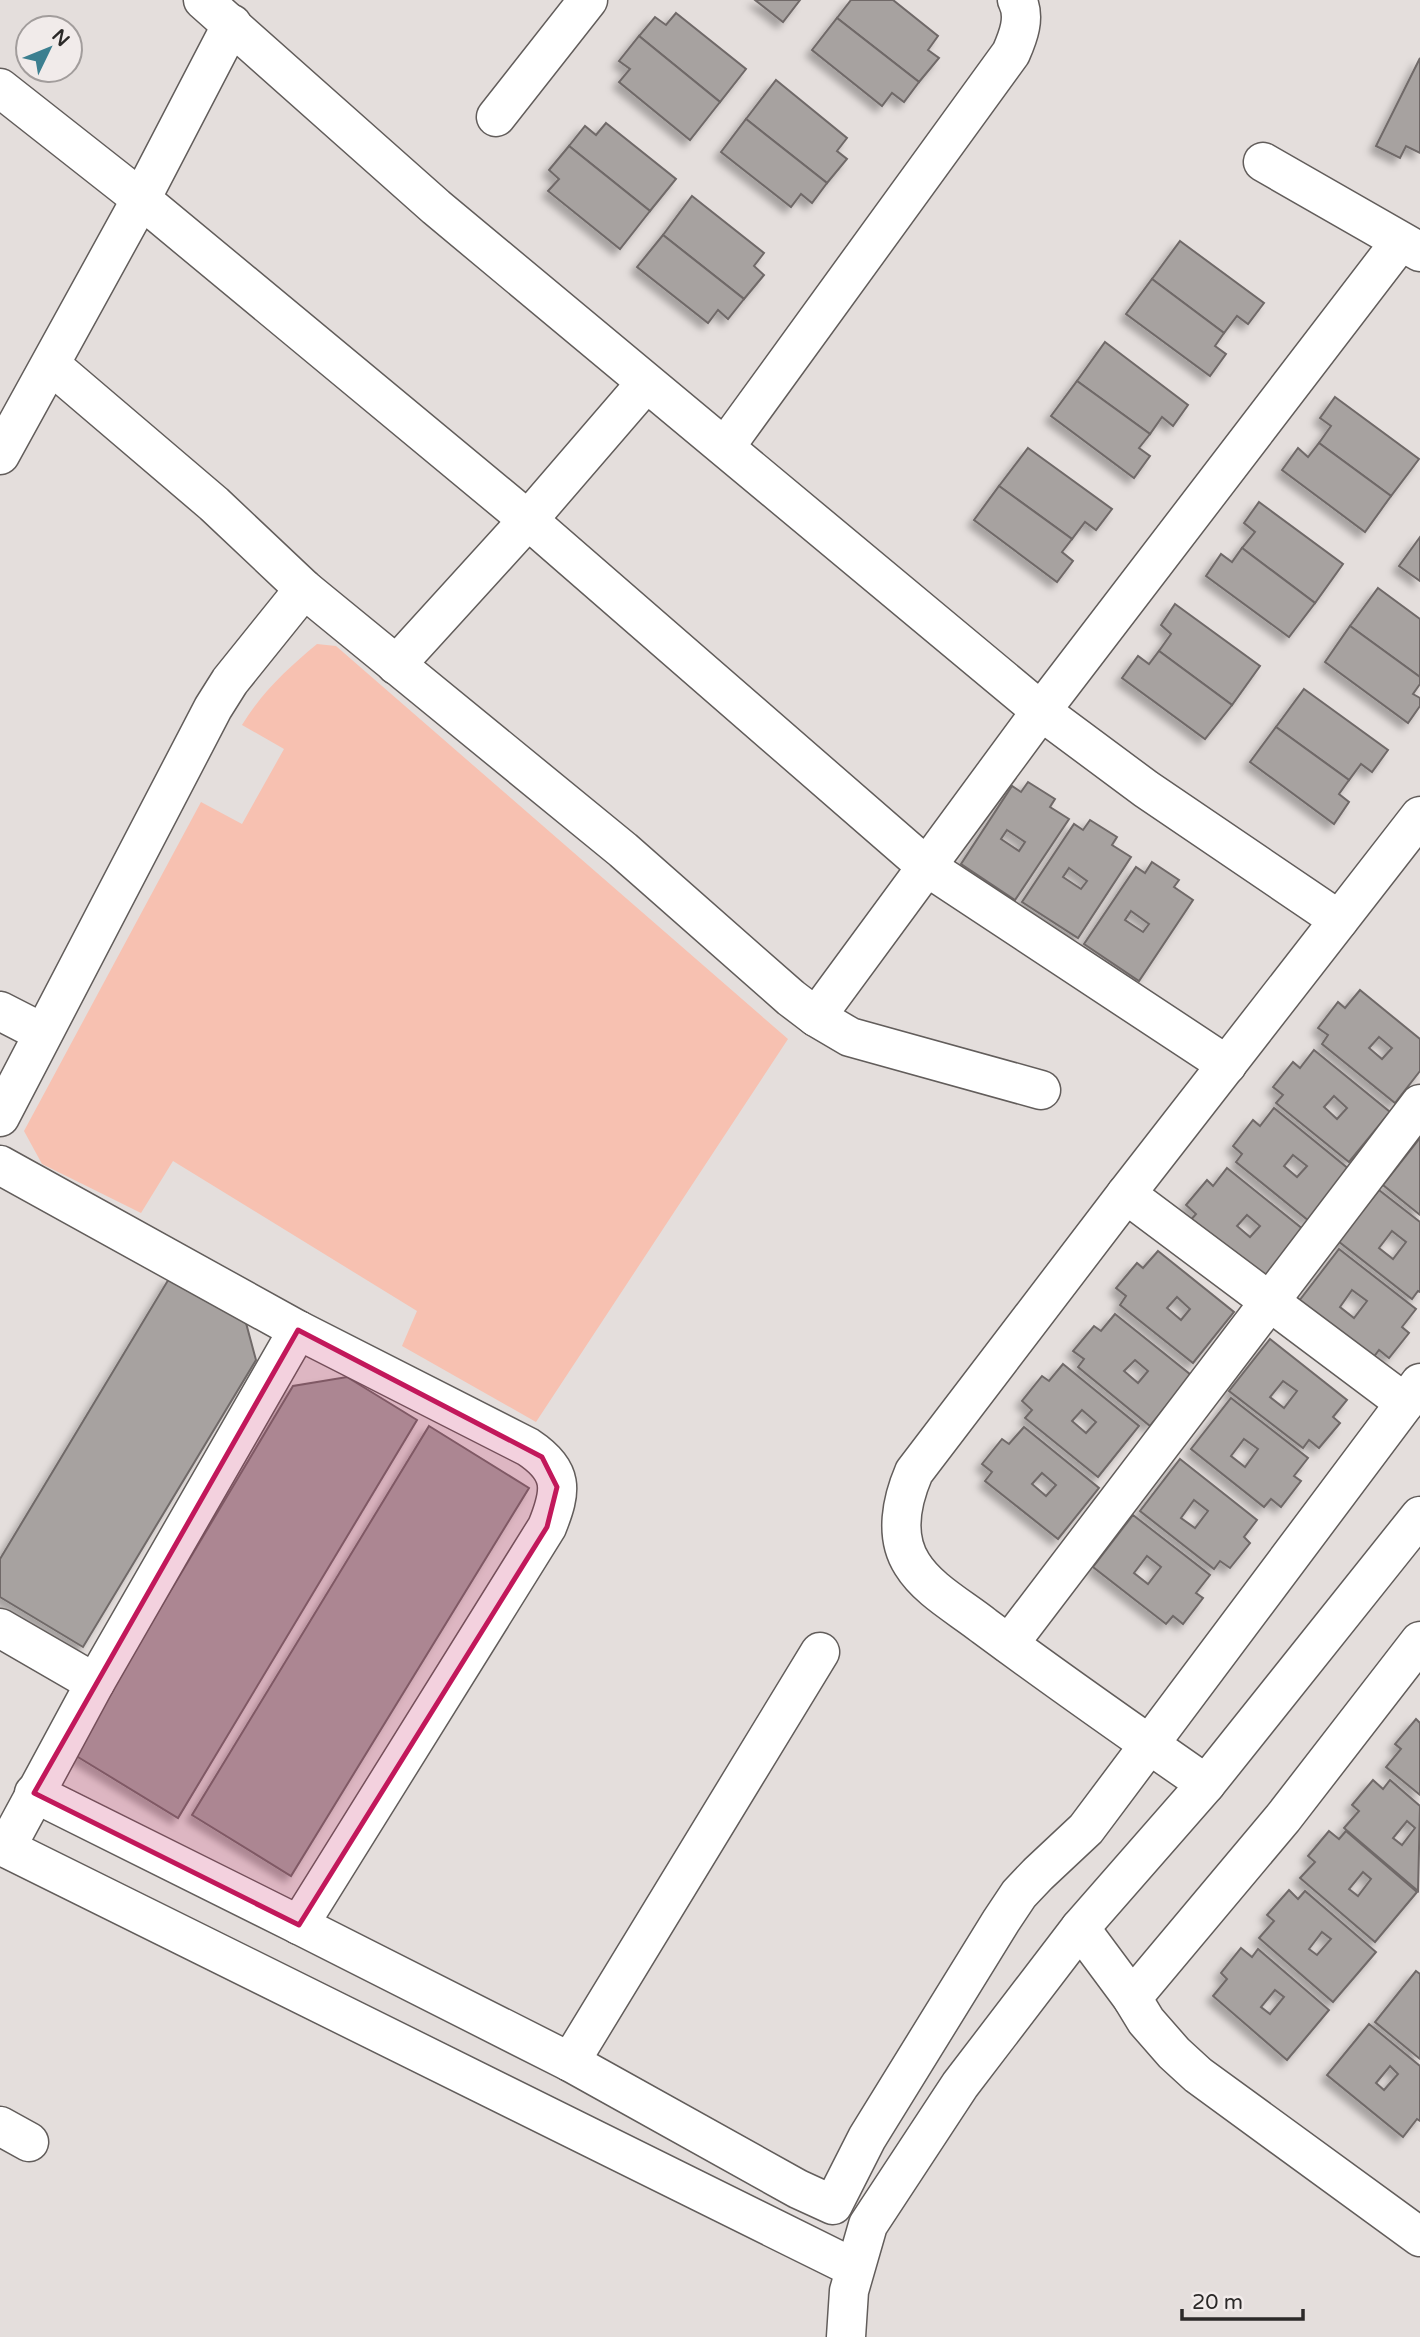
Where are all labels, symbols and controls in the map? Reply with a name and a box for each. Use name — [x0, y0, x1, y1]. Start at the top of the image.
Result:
north arrow — [14, 14, 84, 84]
text: N — [47, 25, 74, 51]
scale bar — [1182, 2278, 1303, 2322]
text: 20 m — [1192, 2290, 1243, 2315]

